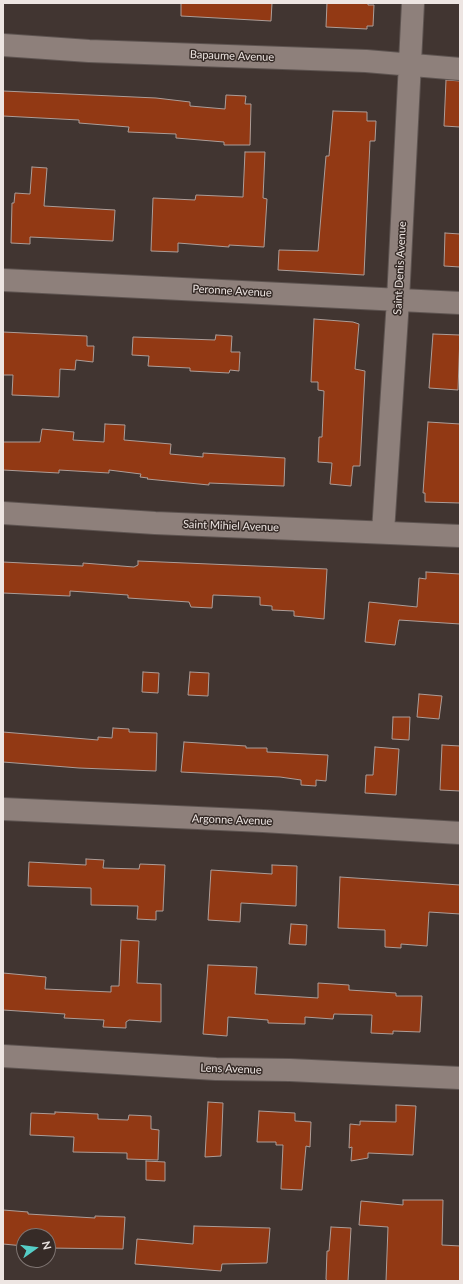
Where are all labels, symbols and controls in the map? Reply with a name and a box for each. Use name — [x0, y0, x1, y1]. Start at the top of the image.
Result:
street label: Bapaume Avenue — [190, 48, 274, 64]
street label: Saint Denis Avenue — [391, 221, 409, 315]
street label: Peronne Avenue — [192, 282, 272, 300]
street label: Saint Mihiel Avenue — [183, 518, 279, 534]
street label: Argonne Avenue — [192, 812, 272, 828]
street label: Lens Avenue — [200, 1061, 262, 1077]
north arrow — [16, 1228, 56, 1268]
text: N — [40, 1240, 54, 1251]

